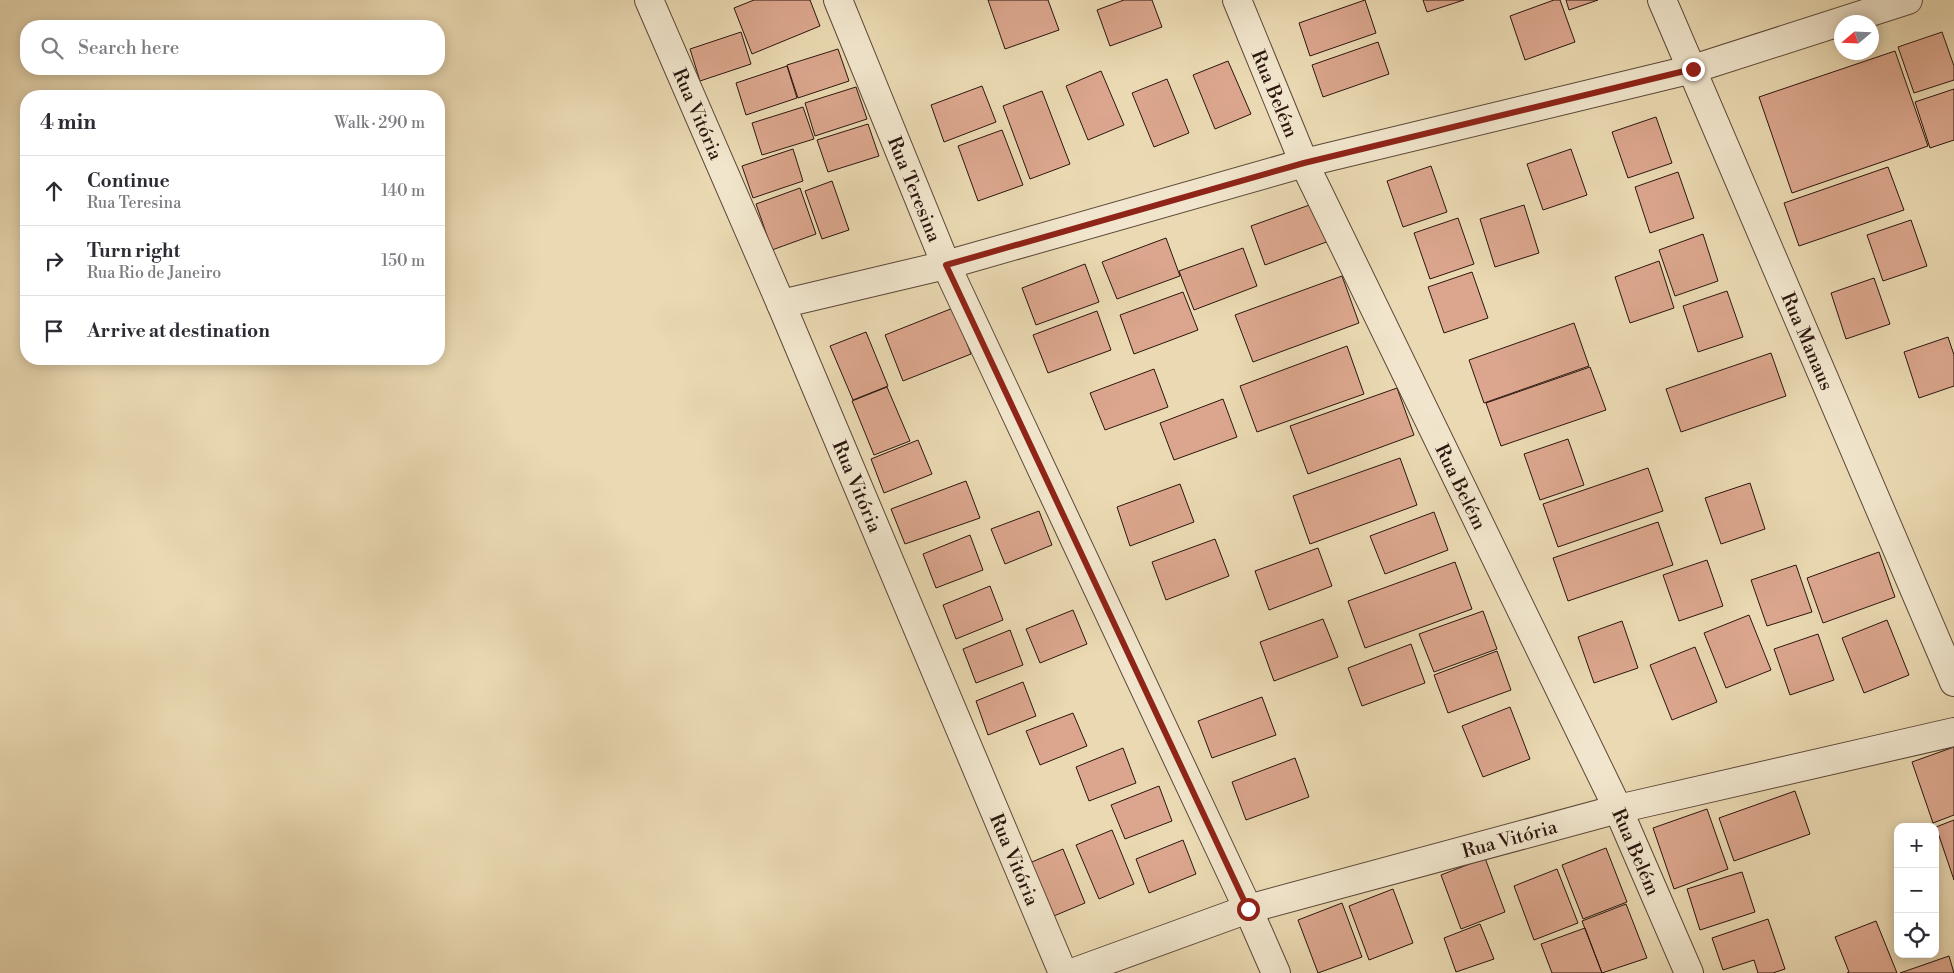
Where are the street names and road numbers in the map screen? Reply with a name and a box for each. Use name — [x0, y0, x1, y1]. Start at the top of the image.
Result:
street label: Rua Belém — [1246, 47, 1303, 141]
street label: Rua Vitória — [667, 65, 728, 164]
street label: Rua Teresina — [882, 133, 946, 246]
street label: Rua Manaus — [1776, 289, 1839, 394]
street label: Rua Vitória — [827, 437, 887, 537]
street label: Rua Belém — [1429, 440, 1492, 534]
street label: Rua Belém — [1606, 805, 1665, 900]
street label: Rua Vitória — [984, 810, 1044, 910]
street label: Rua Vitória — [1459, 815, 1560, 864]

